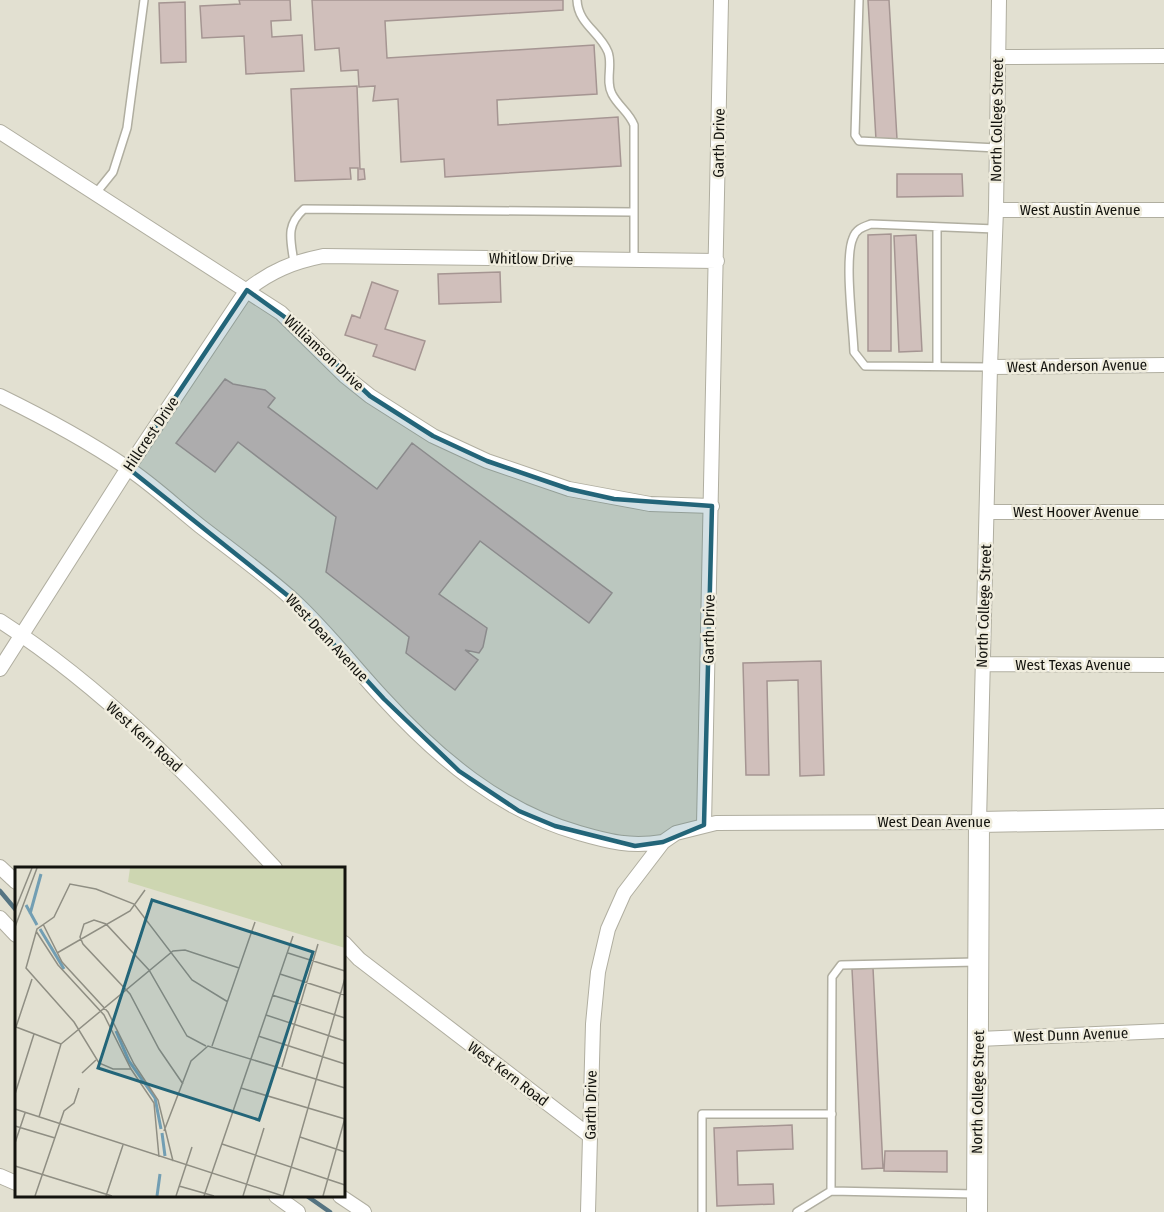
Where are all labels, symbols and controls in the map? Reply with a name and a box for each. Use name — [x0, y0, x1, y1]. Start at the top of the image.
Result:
street label: North College Street — [987, 58, 1007, 182]
street label: Garth Drive — [709, 108, 729, 178]
street label: West Austin Avenue — [1020, 201, 1140, 219]
street label: Whitlow Drive — [489, 249, 573, 269]
street label: Williamson Drive — [280, 311, 368, 395]
street label: West Anderson Avenue — [1007, 356, 1147, 376]
street label: Hillcrest Drive — [120, 393, 182, 475]
street label: West Hoover Avenue — [1013, 503, 1139, 521]
street label: North College Street — [973, 544, 995, 668]
street label: West Dean Avenue — [282, 590, 372, 686]
street label: Garth Drive — [699, 594, 719, 664]
street label: West Texas Avenue — [1015, 656, 1131, 674]
street label: West Kern Road — [102, 698, 186, 776]
street label: West Dean Avenue — [877, 813, 991, 831]
inset map — [15, 867, 345, 1197]
street label: West Dunn Avenue — [1014, 1024, 1128, 1046]
street label: North College Street — [968, 1030, 988, 1154]
street label: West Kern Road — [464, 1038, 552, 1110]
street label: Garth Drive — [581, 1070, 601, 1140]

